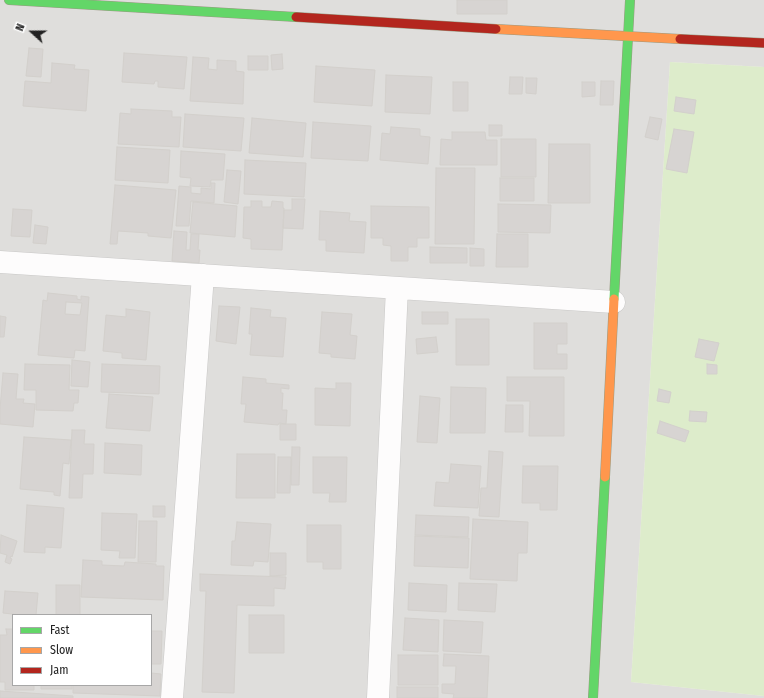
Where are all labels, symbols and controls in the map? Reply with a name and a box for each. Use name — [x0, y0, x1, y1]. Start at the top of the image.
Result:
north arrow — [12, 12, 52, 52]
text: N — [13, 22, 28, 33]
legend — [12, 614, 152, 686]
text: Fast — [50, 623, 69, 637]
text: Slow — [50, 643, 73, 657]
text: Jam — [50, 663, 68, 677]

